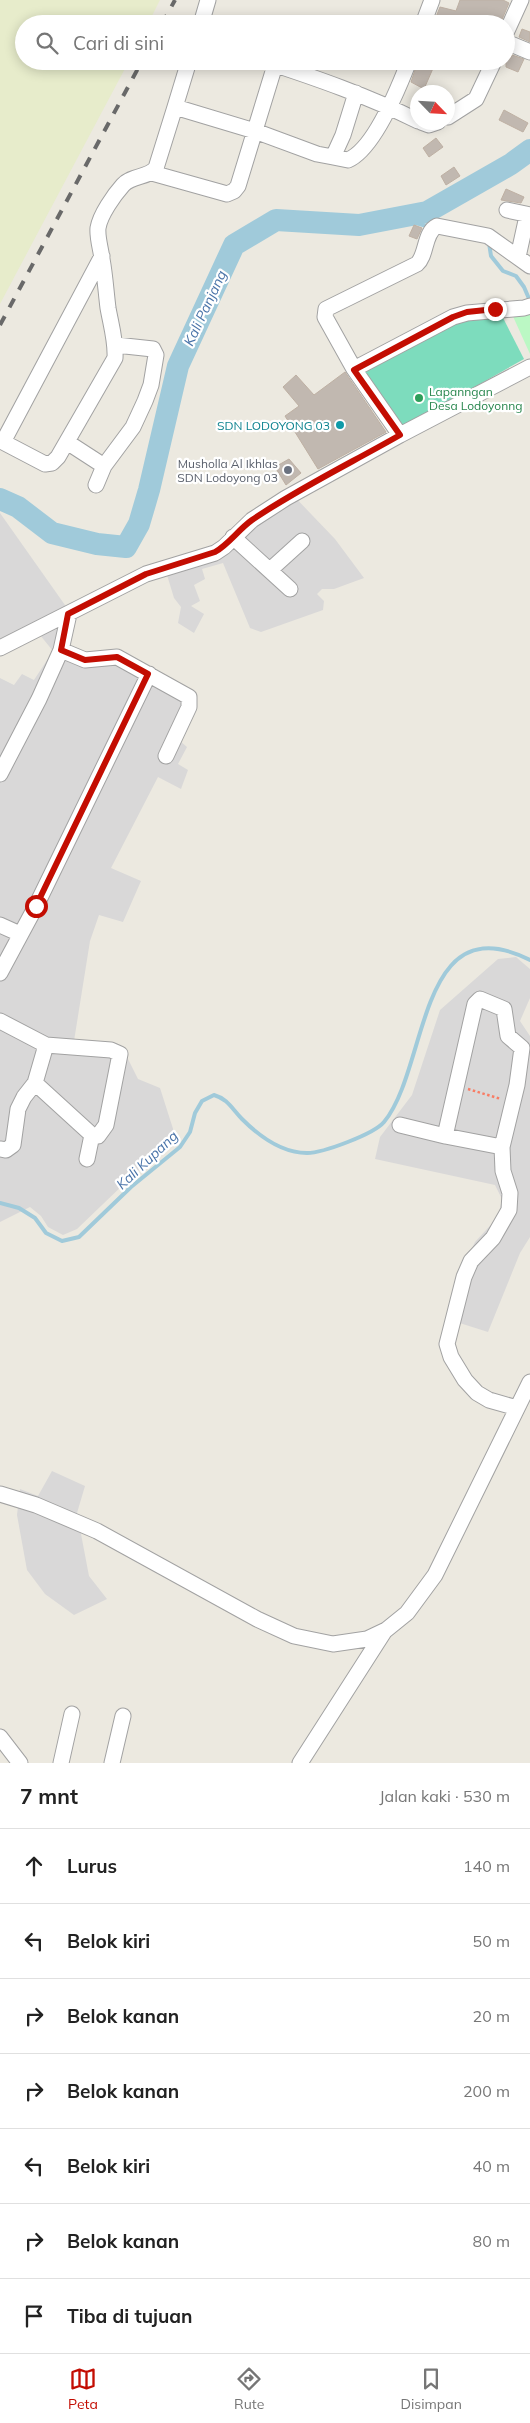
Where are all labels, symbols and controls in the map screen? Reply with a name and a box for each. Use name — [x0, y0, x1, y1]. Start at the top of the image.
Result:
search box — [15, 15, 515, 70]
icon: search — [33, 29, 61, 57]
text: Cari di sini — [73, 31, 164, 55]
north arrow — [410, 85, 455, 130]
water label: Kali Panjang — [180, 267, 231, 349]
route end — [484, 298, 507, 321]
place label: Lapanngan Desa Lodoyonng — [429, 384, 523, 413]
marker: Lapanngan Desa Lodoyonng — [413, 392, 425, 404]
place label: SDN LODOYONG 03 — [217, 418, 330, 433]
marker: SDN LODOYONG 03 — [334, 419, 346, 431]
place label: Musholla Al Ikhlas SDN Lodoyong 03 — [177, 456, 278, 485]
marker: Musholla Al Ikhlas SDN Lodoyong 03 — [282, 464, 294, 476]
route start — [25, 895, 48, 918]
water label: Kali Kupang — [112, 1126, 182, 1193]
text: 7 mnt — [20, 1783, 78, 1809]
text: Jalan kaki · 530 m — [379, 1786, 510, 1806]
icon: ahead — [20, 1852, 48, 1880]
text: Lurus — [67, 1854, 117, 1878]
text: 140 m — [463, 1856, 510, 1876]
icon: left — [20, 1927, 48, 1955]
text: Belok kiri — [67, 1929, 150, 1953]
text: 50 m — [473, 1931, 510, 1951]
icon: right — [20, 2002, 48, 2030]
text: Belok kanan — [67, 2004, 179, 2028]
text: 20 m — [473, 2006, 510, 2026]
icon: right — [20, 2077, 48, 2105]
text: Belok kanan — [67, 2079, 179, 2103]
text: 200 m — [463, 2081, 510, 2101]
icon: left — [20, 2152, 48, 2180]
text: Belok kiri — [67, 2154, 150, 2178]
text: 40 m — [473, 2156, 510, 2176]
icon: right — [20, 2227, 48, 2255]
text: Belok kanan — [67, 2229, 179, 2253]
text: 80 m — [473, 2231, 510, 2251]
icon: arrive — [20, 2302, 48, 2330]
text: Tiba di tujuan — [67, 2304, 192, 2328]
tab: Peta — [68, 2365, 98, 2413]
tab: Rute — [234, 2365, 264, 2413]
tab: Disimpan — [400, 2365, 462, 2413]

